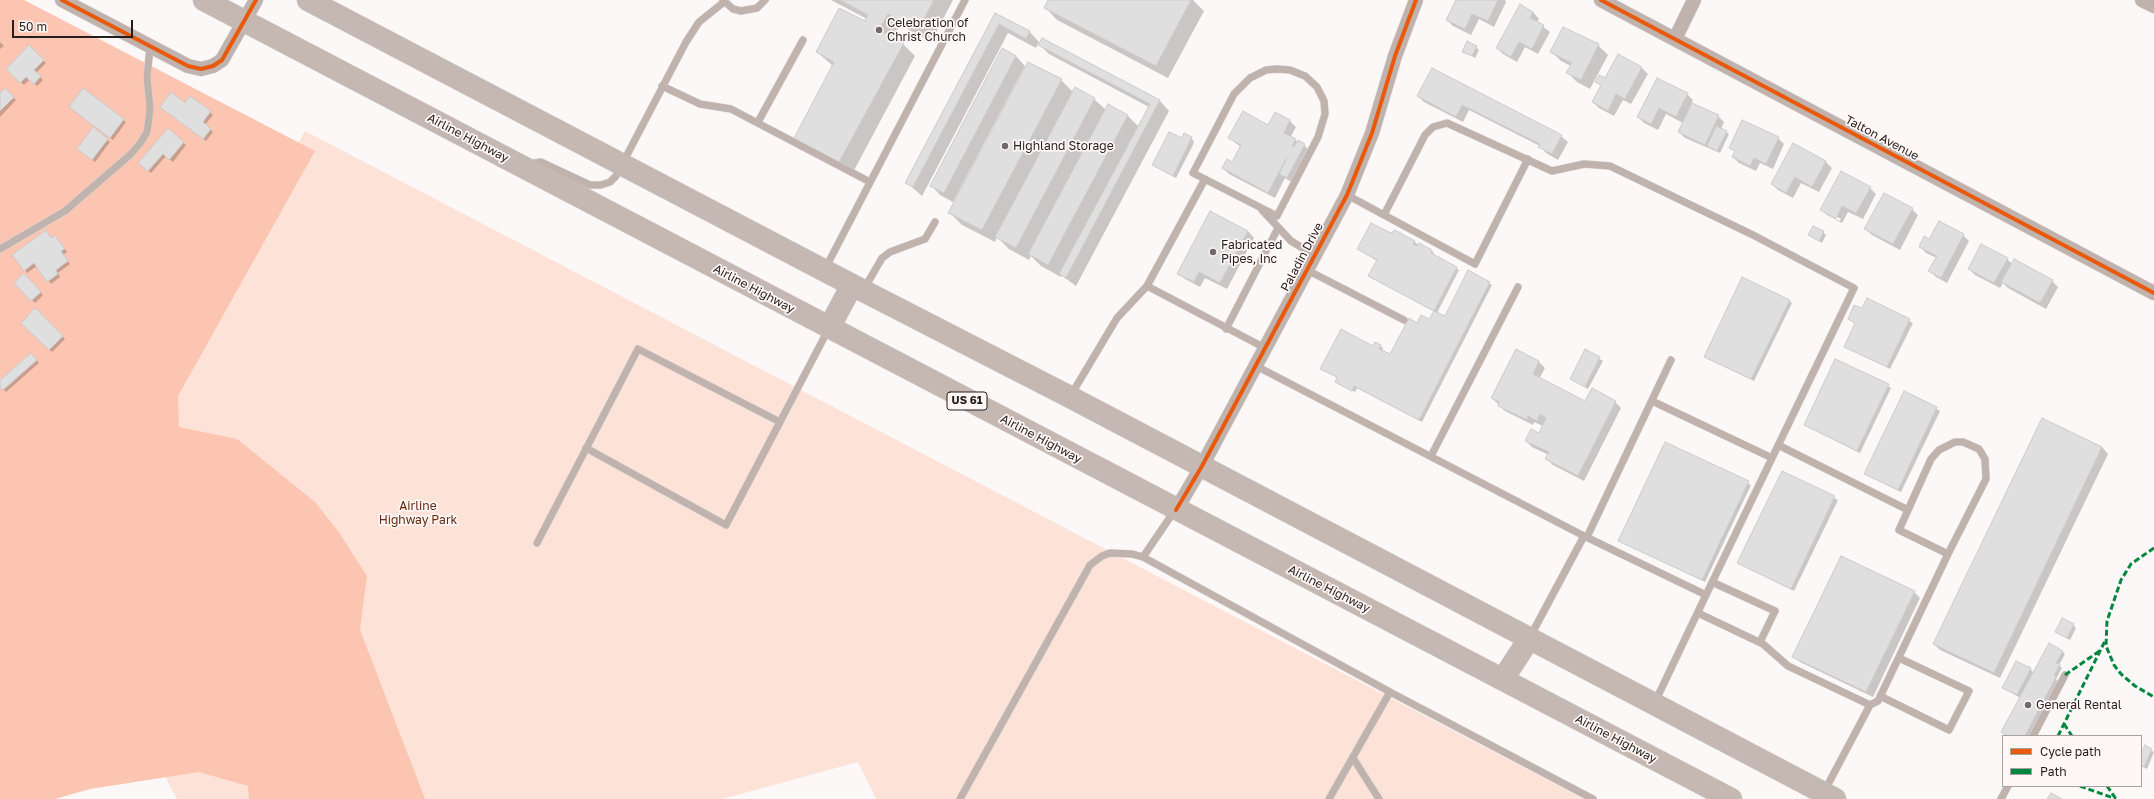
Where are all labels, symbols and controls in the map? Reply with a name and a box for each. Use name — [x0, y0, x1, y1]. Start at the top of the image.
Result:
scale bar — [14, 12, 135, 38]
place label: Celebration of Christ Church — [887, 16, 968, 44]
text: 50 m — [19, 19, 47, 34]
marker: Celebration of Christ Church — [874, 25, 884, 35]
street label: Airline Highway — [425, 111, 511, 165]
street label: Talton Avenue — [1843, 113, 1921, 163]
place label: Highland Storage — [1013, 139, 1114, 153]
marker: Highland Storage — [1000, 141, 1010, 151]
street label: Paladin Drive — [1278, 220, 1326, 294]
place label: Fabricated Pipes, Inc — [1221, 238, 1282, 266]
marker: Fabricated Pipes, Inc — [1208, 247, 1218, 257]
street label: Airline Highway — [711, 262, 797, 316]
road number: US 61 — [947, 392, 987, 410]
street label: Airline Highway — [998, 412, 1084, 466]
park label: Airline Highway Park — [379, 499, 457, 527]
street label: Airline Highway — [1286, 562, 1372, 616]
place label: General Rental — [2036, 698, 2122, 712]
marker: General Rental — [2023, 700, 2033, 710]
street label: Airline Highway — [1573, 712, 1659, 766]
legend — [2002, 735, 2142, 787]
text: Cycle path — [2040, 744, 2101, 759]
text: Path — [2040, 764, 2067, 779]

